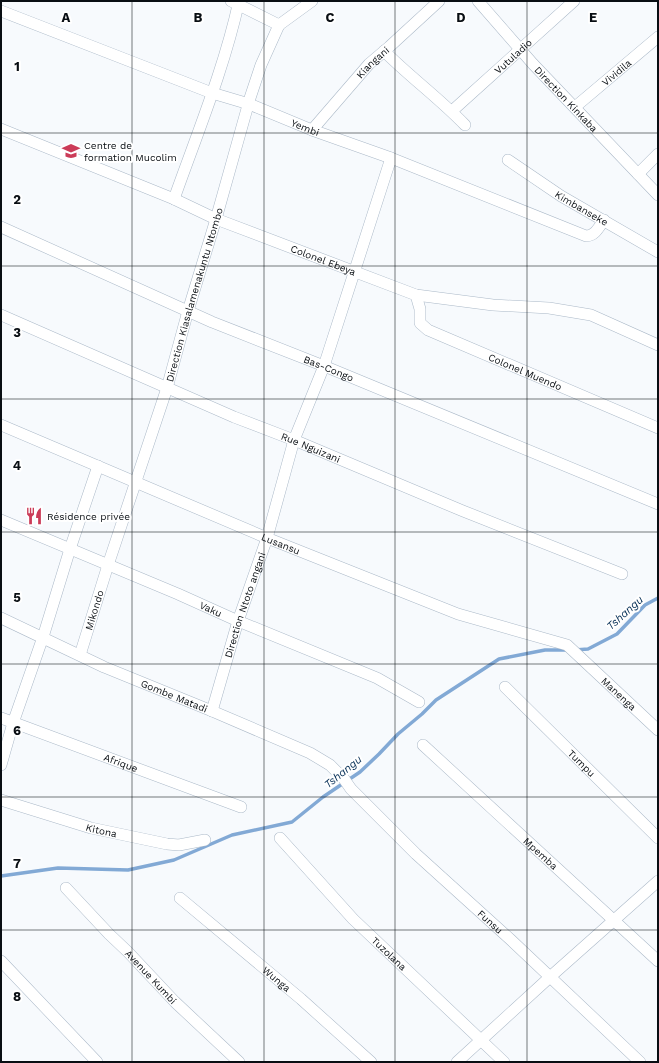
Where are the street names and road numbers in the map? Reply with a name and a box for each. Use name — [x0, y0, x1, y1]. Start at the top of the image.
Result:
street label: Vutuladio — [492, 36, 534, 76]
street label: Kiangani — [354, 44, 391, 80]
street label: Vividila — [599, 57, 633, 88]
street label: Direction Kinkaba — [533, 64, 600, 134]
street label: Yembi — [290, 117, 321, 138]
street label: Kimbanseke — [553, 188, 610, 228]
street label: Direction Kiasalamenakuntu Ntombo — [164, 206, 224, 383]
street label: Colonel Ebeya — [289, 242, 358, 277]
street label: Colonel Muendo — [487, 351, 564, 392]
street label: Bas-Congo — [302, 353, 355, 383]
street label: Rue Nguizani — [280, 430, 342, 464]
street label: Lusansu — [260, 531, 302, 556]
street label: Direction Ntoto angani — [222, 551, 267, 659]
street label: Mikondo — [83, 589, 105, 631]
street label: Vaku — [198, 599, 224, 619]
street label: Manenga — [599, 675, 639, 713]
street label: Gombe Matadi — [139, 677, 209, 714]
street label: Tumpu — [566, 747, 598, 779]
street label: Afrique — [103, 751, 140, 774]
street label: Kitona — [85, 821, 118, 839]
street label: Mpemba — [522, 835, 560, 872]
street label: Funsu — [476, 907, 505, 935]
street label: Tuzolana — [370, 934, 409, 973]
street label: Avenue Kumbi — [123, 947, 179, 1006]
street label: Wunga — [261, 964, 293, 994]

